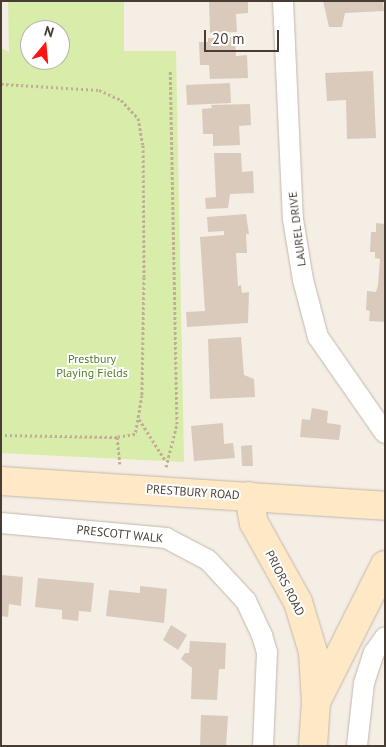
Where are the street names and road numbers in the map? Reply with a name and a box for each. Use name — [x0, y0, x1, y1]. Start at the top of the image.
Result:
street label: LAUREL DRIVE — [285, 190, 309, 268]
street label: PRESTBURY ROAD — [146, 482, 240, 502]
street label: PRESCOTT WALK — [76, 522, 164, 546]
street label: PRIORS ROAD — [262, 548, 308, 618]

